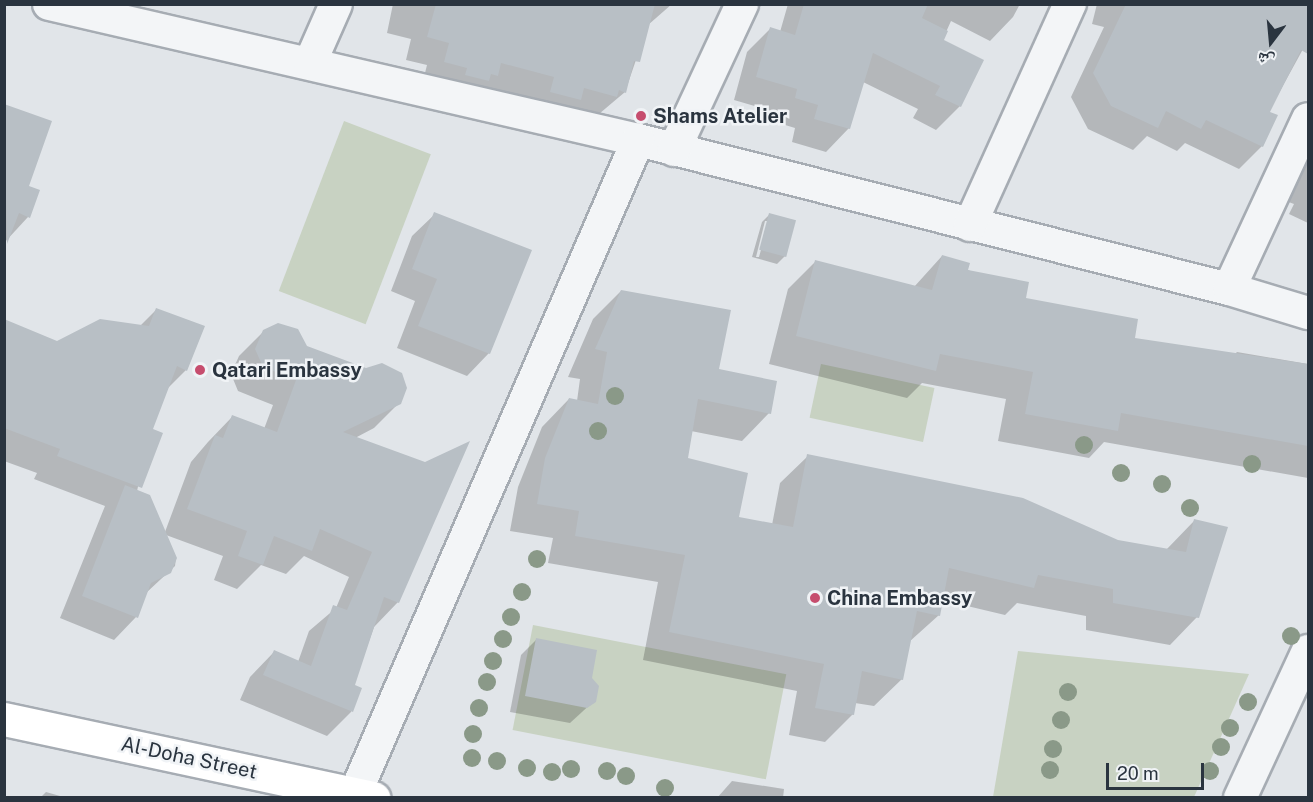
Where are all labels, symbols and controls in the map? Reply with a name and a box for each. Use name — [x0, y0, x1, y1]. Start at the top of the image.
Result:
north arrow — [1241, 12, 1301, 72]
text: ش — [1255, 48, 1277, 71]
place label: Shams Atelier — [653, 104, 787, 128]
marker: Shams Atelier — [634, 109, 648, 123]
place label: Qatari Embassy — [212, 358, 362, 382]
marker: Qatari Embassy — [193, 363, 207, 377]
place label: China Embassy — [827, 586, 972, 610]
marker: China Embassy — [808, 591, 822, 605]
street label: Al-Doha Street — [119, 732, 259, 784]
scale bar — [1109, 751, 1206, 789]
text: 20 m — [1117, 763, 1159, 784]

